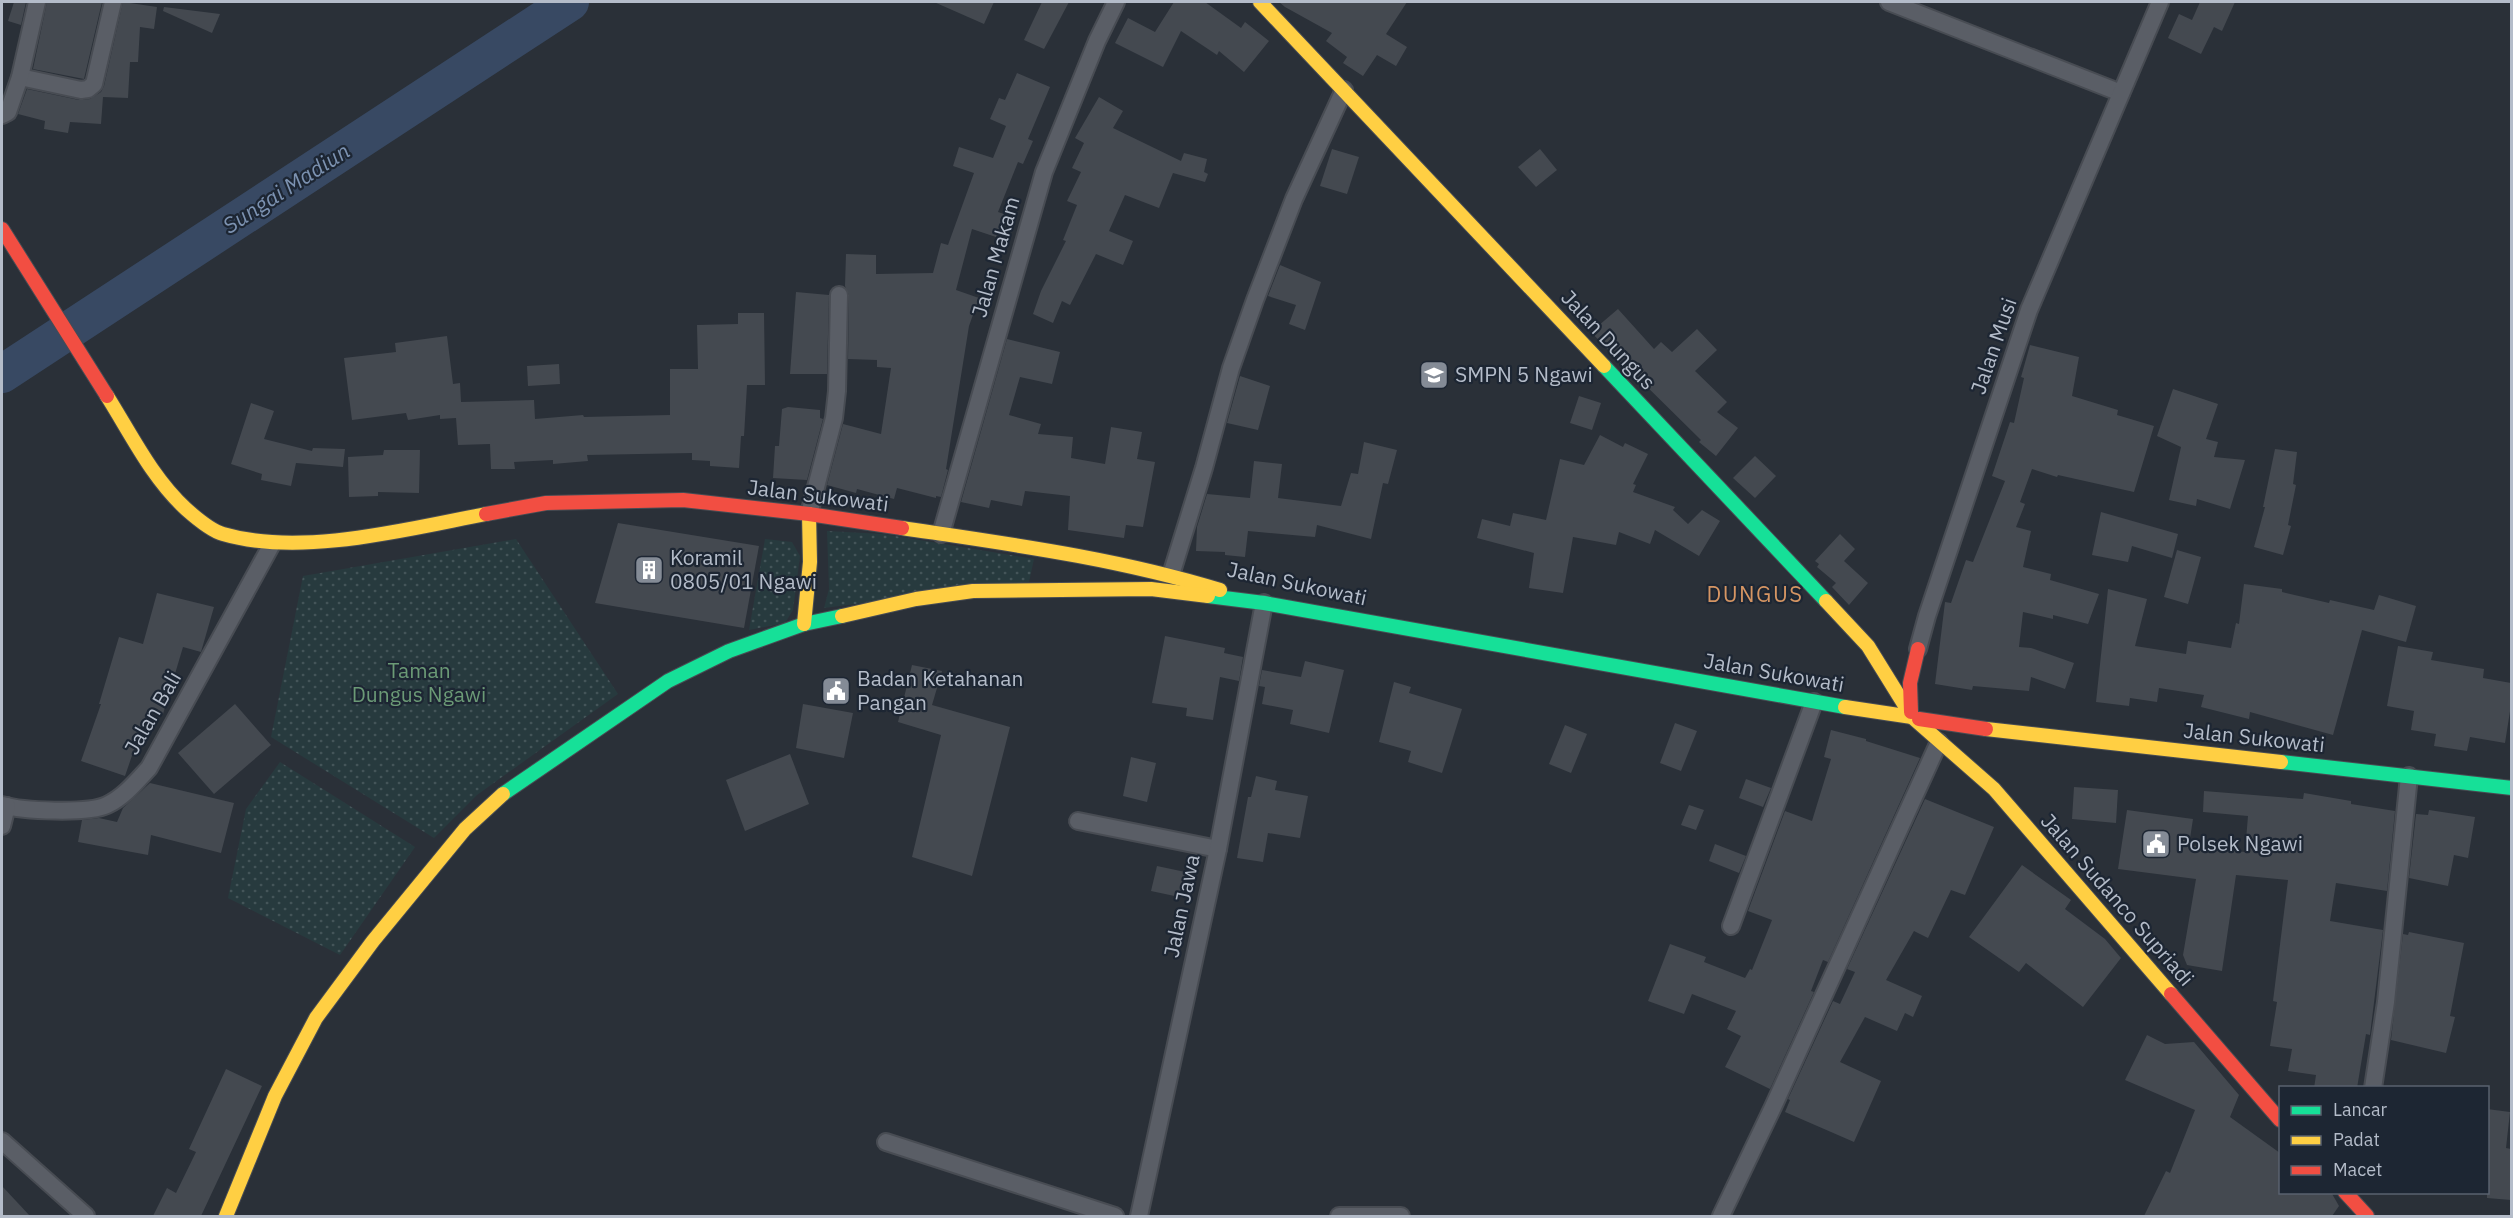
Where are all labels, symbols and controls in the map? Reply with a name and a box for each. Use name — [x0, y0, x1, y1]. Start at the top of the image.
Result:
water label: Sungai Madiun — [217, 136, 355, 240]
street label: Jalan Makam — [964, 193, 1026, 320]
street label: Jalan Dungus — [1555, 283, 1662, 395]
street label: Jalan Musi — [1964, 294, 2023, 398]
school or university icon: SMPN 5 Ngawi — [1418, 359, 1450, 391]
place label: SMPN 5 Ngawi — [1455, 360, 1593, 388]
street label: Jalan Sukowati — [746, 472, 890, 518]
place label: Koramil 0805/01 Ngawi — [670, 543, 817, 595]
building icon: Koramil 0805/01 Ngawi — [633, 554, 665, 586]
street label: Jalan Sukowati — [1225, 555, 1370, 611]
district label: DUNGUS — [1706, 579, 1804, 608]
street label: Jalan Sukowati — [1702, 646, 1847, 698]
park label: Taman Dungus Ngawi — [352, 656, 486, 708]
place label: Badan Ketahanan Pangan — [857, 664, 1023, 716]
street label: Jalan Bali — [117, 666, 187, 759]
public building icon: Badan Ketahanan Pangan — [820, 675, 852, 707]
street label: Jalan Sukowati — [2182, 716, 2326, 758]
street label: Jalan Sudanco Supriadi — [2035, 807, 2201, 992]
public building icon: Polsek Ngawi — [2140, 828, 2172, 860]
place label: Polsek Ngawi — [2177, 829, 2303, 857]
street label: Jalan Jawa — [1156, 852, 1206, 960]
legend — [2279, 1086, 2489, 1194]
text: Lancar — [2333, 1098, 2388, 1121]
text: Padat — [2333, 1128, 2380, 1151]
text: Macet — [2333, 1158, 2382, 1181]

